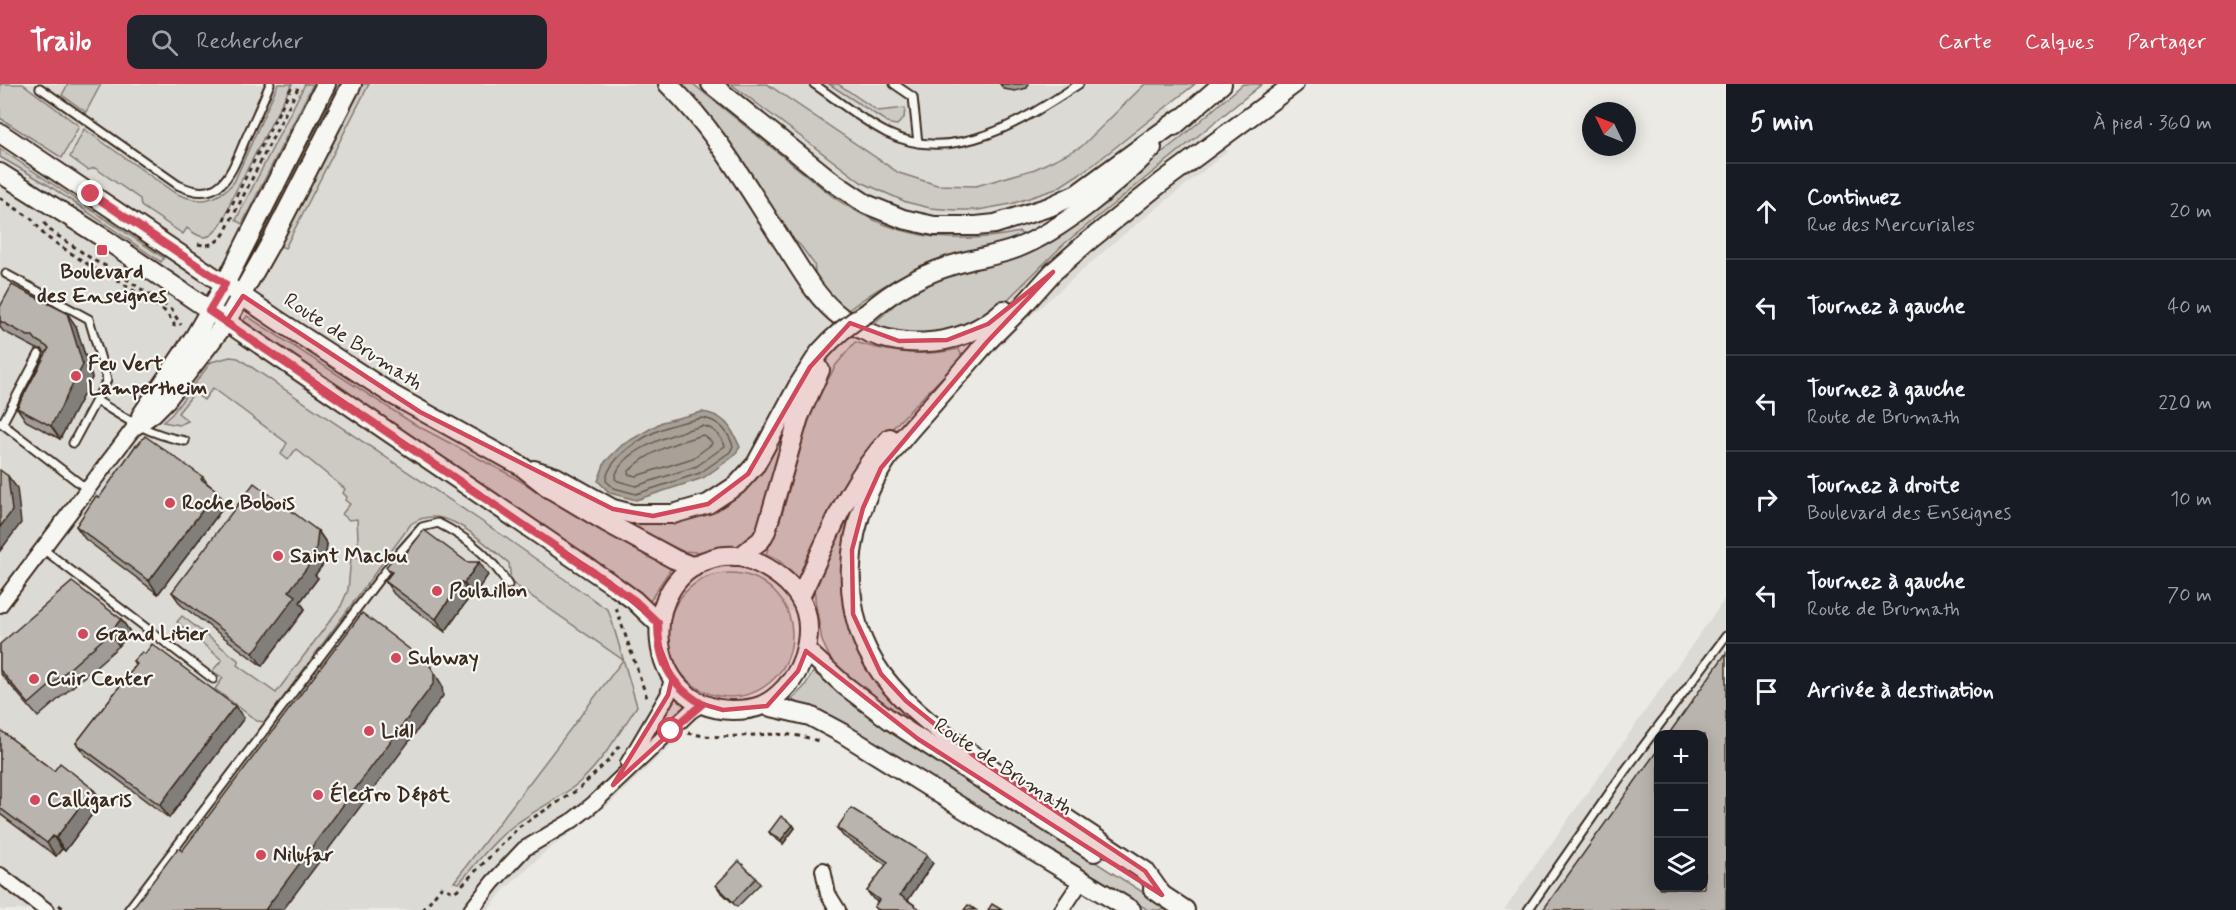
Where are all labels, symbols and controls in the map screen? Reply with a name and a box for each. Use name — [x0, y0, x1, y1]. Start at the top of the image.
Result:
search box — [127, 15, 547, 69]
text: Trailo — [30, 24, 91, 61]
icon: search — [148, 26, 181, 59]
text: Rechercher — [196, 28, 303, 56]
text: Carte — [1938, 28, 1992, 56]
text: Calques — [2025, 28, 2094, 56]
text: Partager — [2127, 28, 2206, 56]
north arrow — [1582, 102, 1636, 156]
text: 5 min — [1750, 106, 1814, 140]
text: À pied · 360 m — [2093, 110, 2212, 137]
route end — [77, 180, 103, 206]
text: Continuez — [1807, 184, 1901, 212]
icon: ahead — [1750, 195, 1783, 228]
text: 20 m — [2169, 198, 2212, 225]
text: Rue des Mercuriales — [1807, 212, 1975, 239]
marker: Boulevard des Enseignes — [95, 243, 109, 257]
place label: Boulevard des Enseignes — [37, 258, 168, 310]
street label: Route de Brumath — [278, 287, 428, 397]
icon: left — [1750, 291, 1783, 324]
text: Tournez à gauche — [1807, 293, 1965, 321]
text: 40 m — [2168, 294, 2212, 321]
place label: Feu Vert Lampertheim — [88, 350, 208, 402]
marker: Feu Vert Lampertheim — [69, 369, 83, 383]
text: Tournez à gauche — [1807, 376, 1965, 404]
icon: left — [1750, 387, 1783, 420]
text: 220 m — [2158, 390, 2212, 417]
text: Route de Brumath — [1807, 404, 1960, 431]
text: Tournez à droite — [1807, 472, 1960, 500]
icon: right — [1750, 483, 1783, 516]
text: 10 m — [2170, 486, 2212, 513]
place label: Roche Bobois — [182, 489, 295, 517]
marker: Roche Bobois — [163, 496, 177, 510]
text: Boulevard des Enseignes — [1807, 500, 2011, 527]
place label: Saint Maclou — [290, 542, 408, 570]
marker: Saint Maclou — [271, 549, 285, 563]
text: Tournez à gauche — [1807, 568, 1965, 596]
place label: Poulaillon — [449, 577, 528, 605]
icon: left — [1750, 579, 1783, 612]
text: 70 m — [2167, 582, 2212, 609]
marker: Poulaillon — [430, 584, 444, 598]
text: Route de Brumath — [1807, 596, 1960, 623]
place label: Grand Litier — [95, 620, 209, 648]
marker: Grand Litier — [76, 627, 90, 641]
place label: Subway — [408, 644, 479, 672]
marker: Subway — [389, 651, 403, 665]
place label: Cuir Center — [46, 665, 154, 693]
marker: Cuir Center — [27, 672, 41, 686]
icon: arrive — [1750, 675, 1783, 708]
text: Arrivée à destination — [1807, 677, 1994, 705]
street label: Route de Brumath — [928, 712, 1078, 822]
place label: Lidl — [381, 717, 413, 745]
route start — [657, 717, 683, 743]
marker: Lidl — [362, 724, 376, 738]
map controls — [1654, 730, 1708, 892]
button: + — [1654, 730, 1708, 784]
place label: Électro Dépôt — [330, 781, 451, 809]
button: − — [1654, 784, 1708, 838]
place label: Calligaris — [47, 786, 133, 814]
marker: Électro Dépôt — [311, 788, 325, 802]
marker: Calligaris — [28, 793, 42, 807]
button: layers — [1654, 838, 1708, 892]
place label: Nilufar — [273, 841, 334, 869]
marker: Nilufar — [254, 848, 268, 862]

